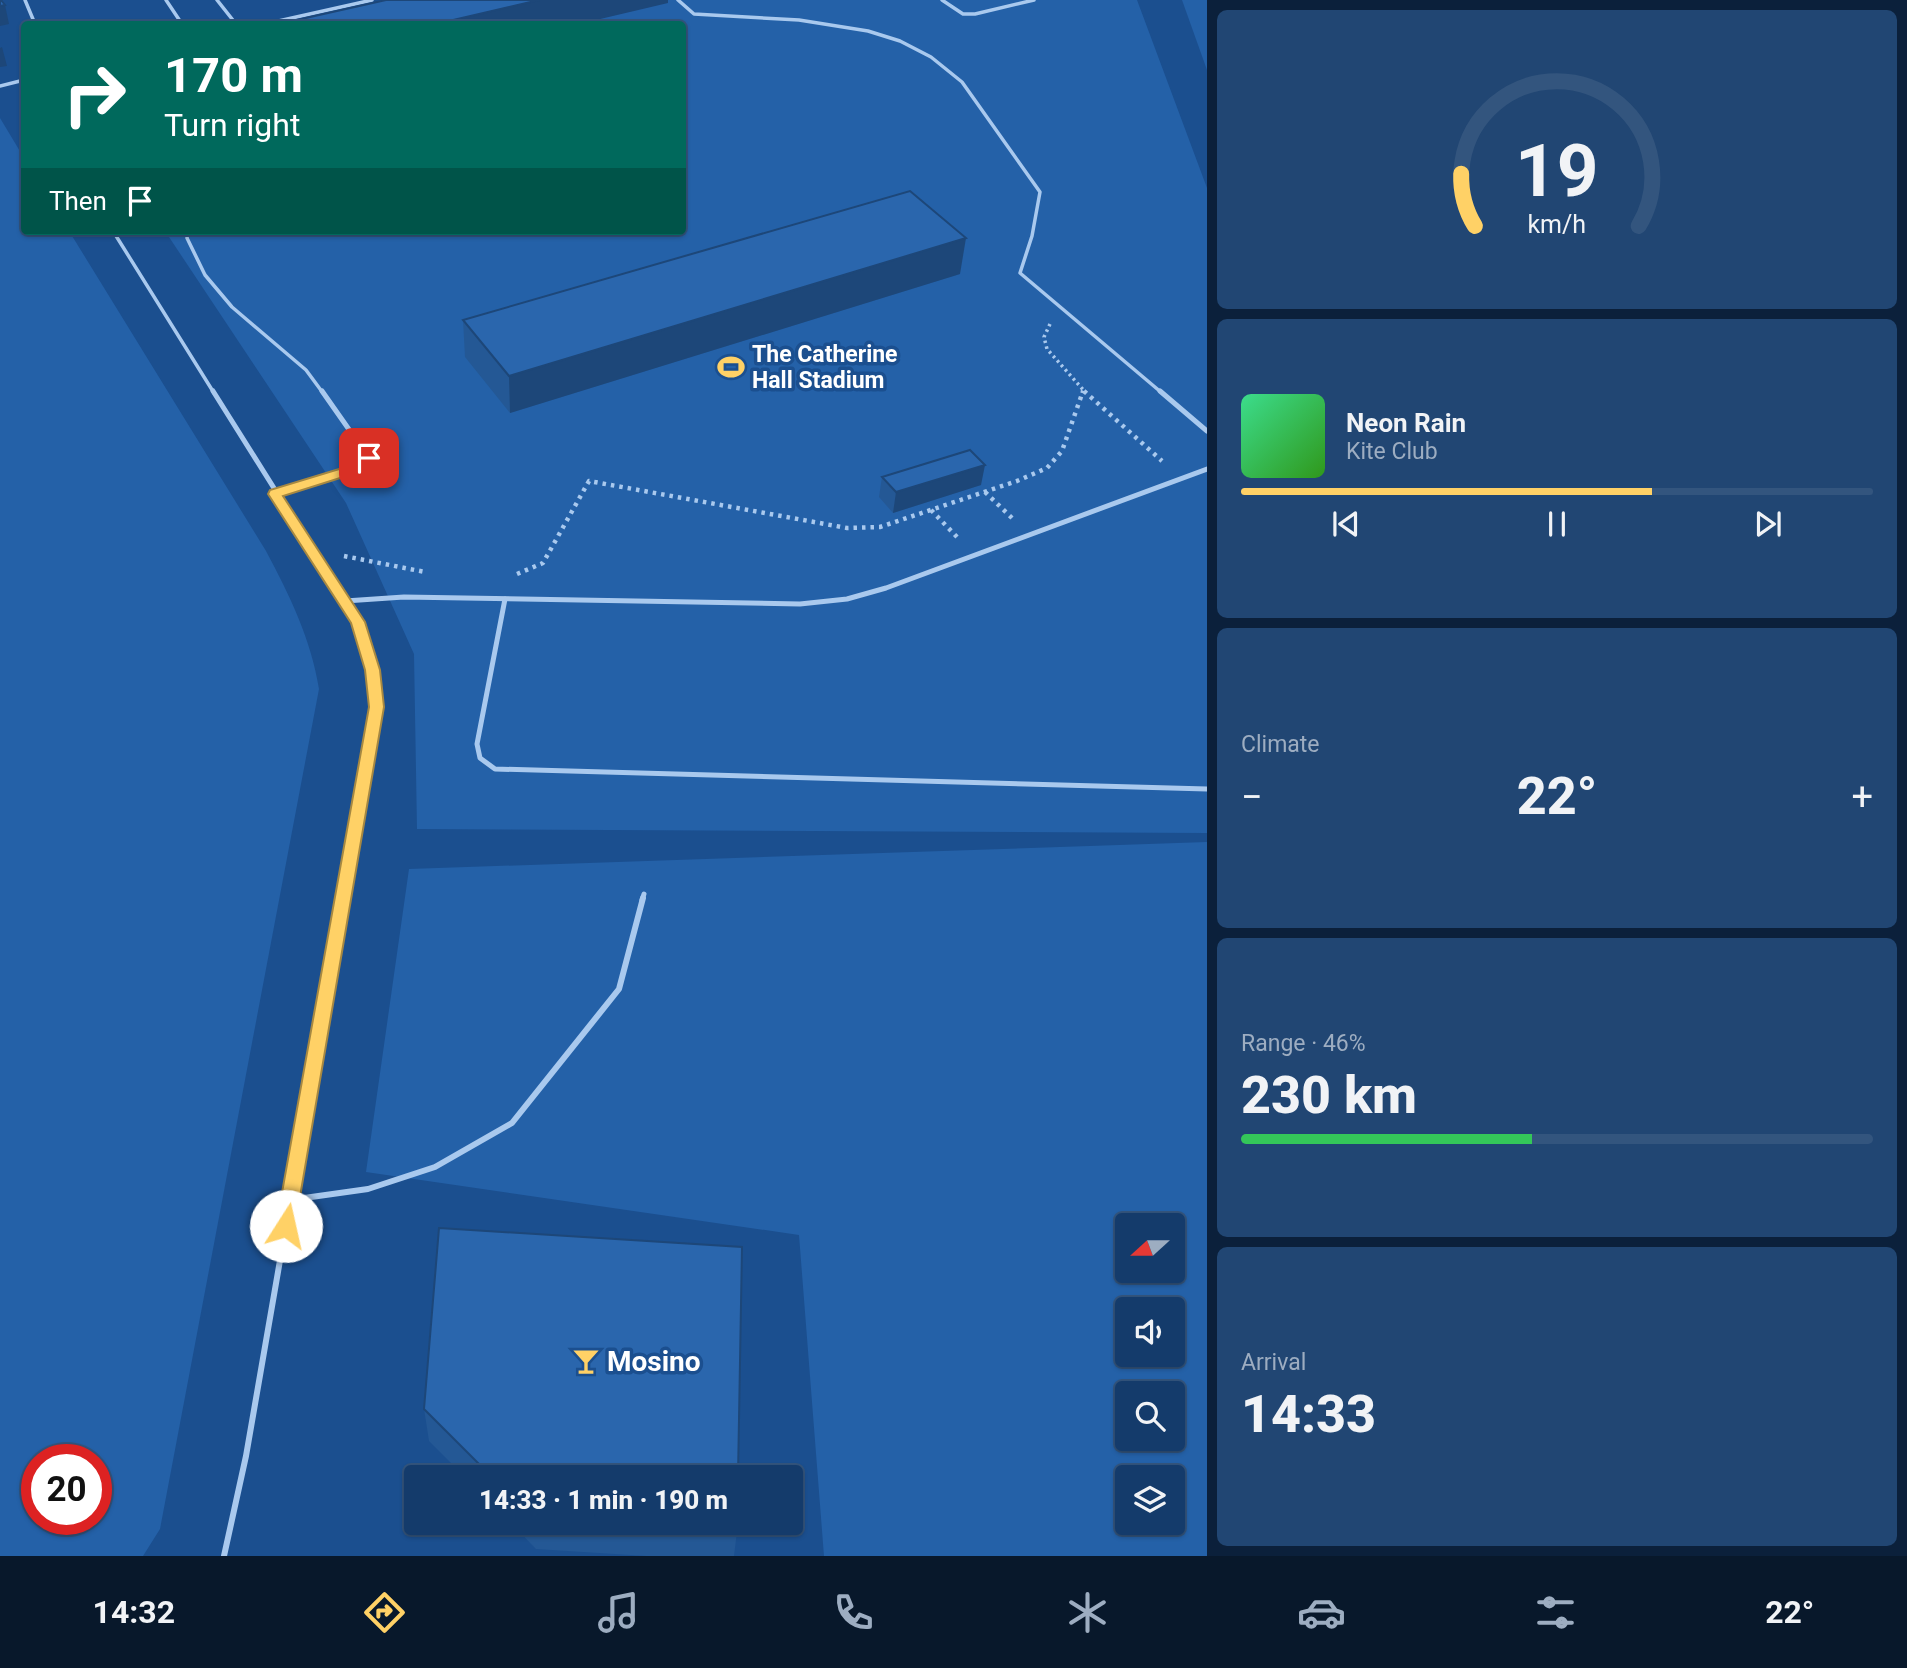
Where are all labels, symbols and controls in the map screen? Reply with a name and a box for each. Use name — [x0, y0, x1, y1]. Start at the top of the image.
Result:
text: 170 m — [164, 47, 303, 104]
icon: right — [49, 49, 140, 140]
text: Turn right — [164, 106, 300, 144]
text: 19 — [1515, 128, 1599, 214]
icon: arrive — [121, 182, 159, 220]
text: Then — [49, 186, 107, 216]
text: km/h — [1528, 209, 1586, 238]
place label: The Catherine Hall Stadium — [752, 341, 898, 394]
sports icon: The Catherine Hall Stadium — [716, 352, 746, 382]
text: Neon Rain — [1346, 408, 1466, 438]
pin — [339, 428, 399, 488]
text: Kite Club — [1346, 438, 1438, 465]
icon: arrive — [350, 439, 388, 477]
icon: previous — [1327, 505, 1365, 543]
icon: pause — [1538, 505, 1576, 543]
icon: next — [1749, 505, 1787, 543]
text: Climate — [1241, 731, 1320, 758]
text: 22° — [1517, 766, 1597, 827]
text: − — [1241, 775, 1263, 819]
text: + — [1851, 775, 1873, 819]
text: Range · 46% — [1241, 1030, 1366, 1057]
text: 230 km — [1241, 1065, 1417, 1126]
position arrow — [249, 1189, 323, 1263]
north arrow — [1115, 1213, 1185, 1283]
map controls — [1115, 1213, 1185, 1535]
button: sound — [1115, 1297, 1185, 1367]
place label: Mosino — [607, 1345, 701, 1378]
bar icon: Mosino — [571, 1346, 601, 1376]
text: Arrival — [1241, 1349, 1306, 1376]
button: search — [1115, 1381, 1185, 1451]
text: 14:33 — [1241, 1384, 1376, 1445]
speed limit sign: 20 — [21, 1444, 112, 1535]
button: layers — [1115, 1465, 1185, 1535]
text: 14:33 · 1 min · 190 m — [479, 1485, 728, 1515]
icon: directions — [360, 1588, 409, 1637]
icon: music — [594, 1588, 643, 1637]
icon: phone — [829, 1588, 878, 1637]
icon: climate — [1063, 1588, 1112, 1637]
icon: car — [1297, 1588, 1346, 1637]
icon: filters — [1531, 1588, 1580, 1637]
text: 14:32 — [93, 1593, 175, 1631]
text: 22° — [1765, 1593, 1814, 1631]

